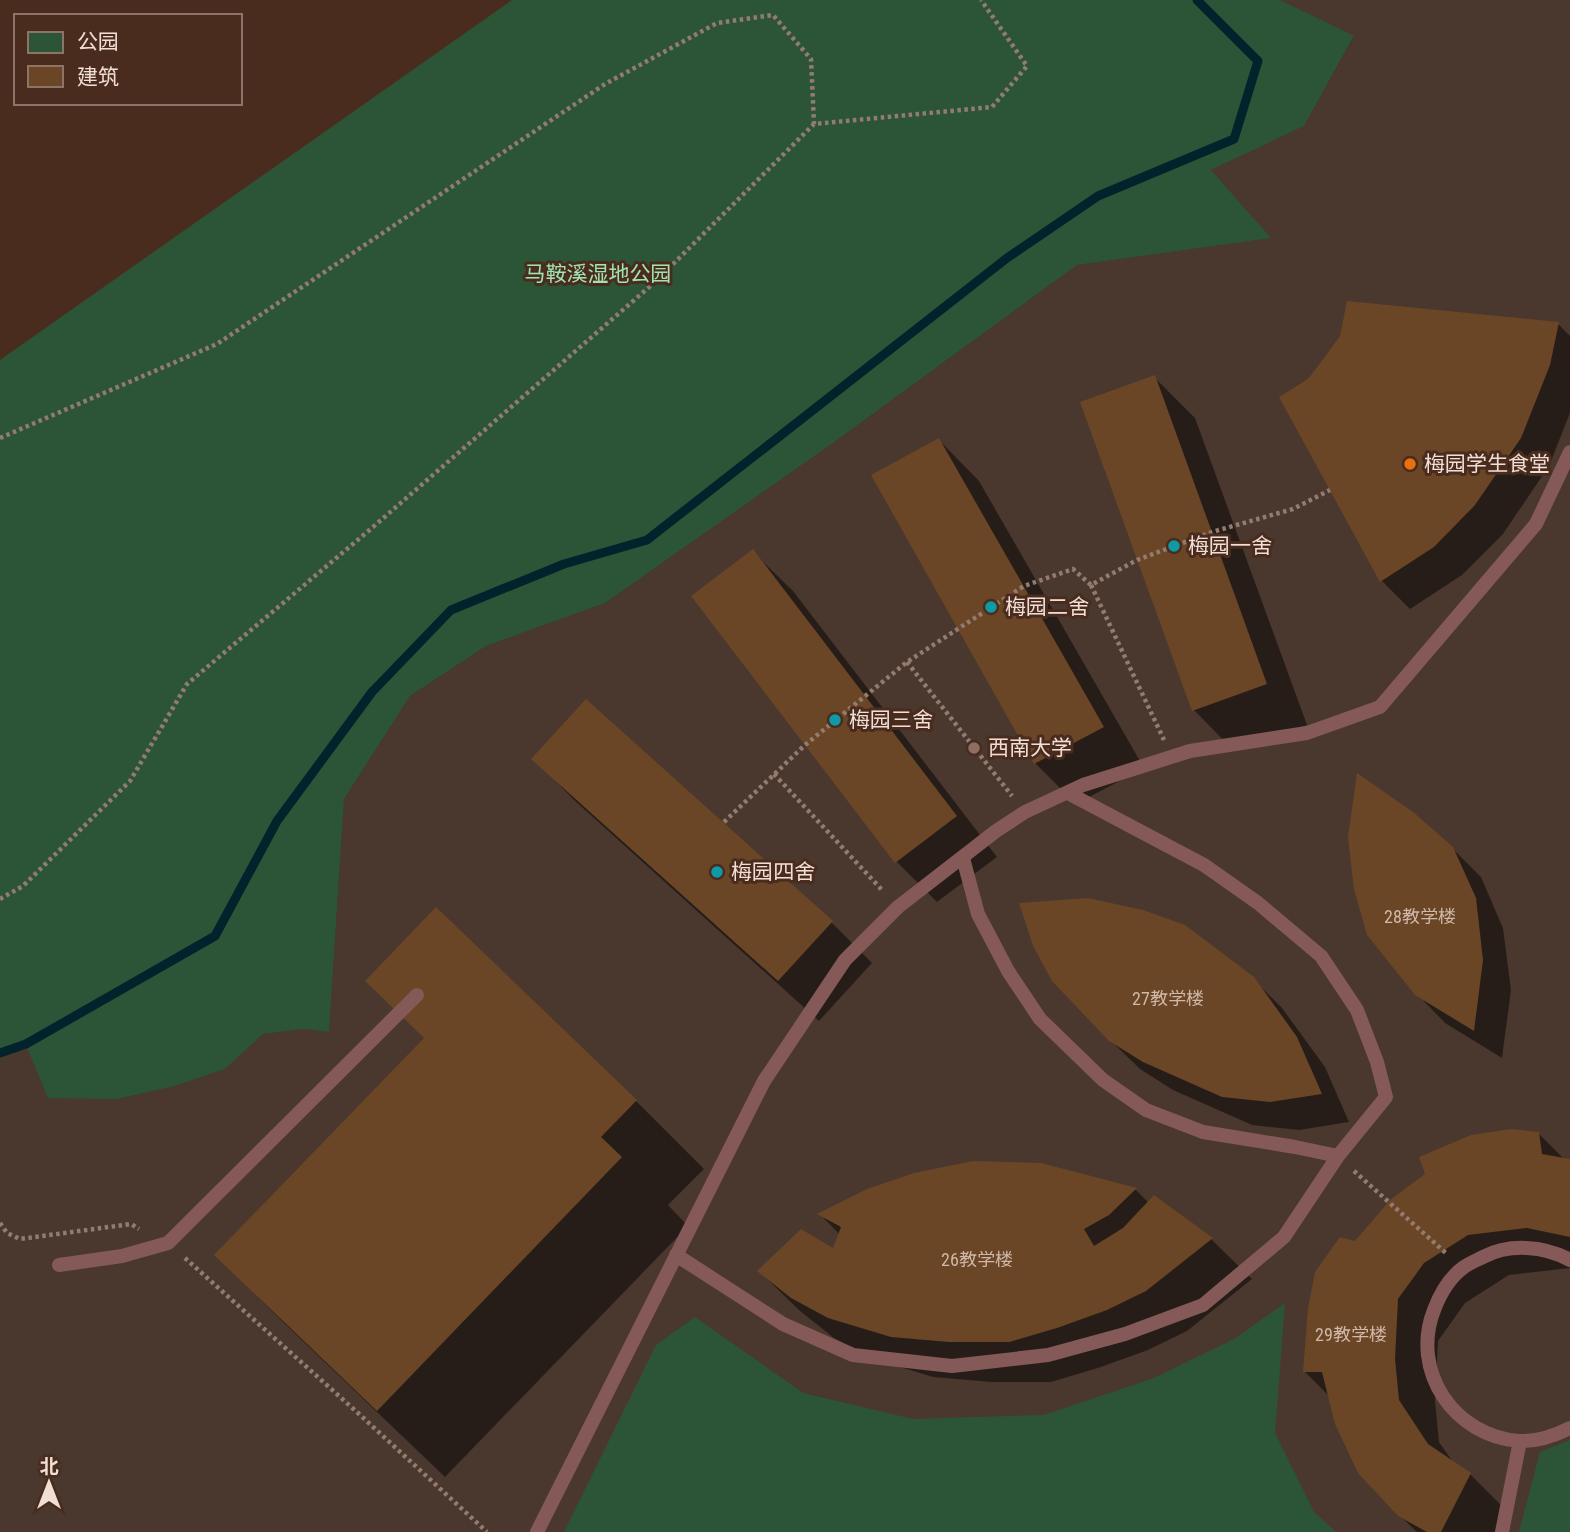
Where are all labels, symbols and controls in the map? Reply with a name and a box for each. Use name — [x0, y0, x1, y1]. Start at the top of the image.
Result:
legend — [14, 14, 242, 105]
text: 公园 — [77, 30, 119, 54]
text: 建筑 — [77, 65, 119, 89]
park label: 马鞍溪湿地公园 — [525, 262, 672, 286]
place label: 梅园学生食堂 — [1424, 452, 1550, 476]
marker: 梅园学生食堂 — [1402, 456, 1418, 472]
place label: 梅园一舍 — [1188, 534, 1272, 558]
marker: 梅园一舍 — [1166, 538, 1182, 554]
place label: 梅园二舍 — [1005, 595, 1089, 619]
marker: 梅园二舍 — [983, 599, 999, 615]
place label: 梅园三舍 — [849, 708, 933, 732]
marker: 梅园三舍 — [827, 712, 843, 728]
place label: 西南大学 — [988, 736, 1072, 760]
marker: 西南大学 — [966, 740, 982, 756]
place label: 梅园四舍 — [731, 860, 815, 884]
marker: 梅园四舍 — [709, 864, 725, 880]
house number: 28教学楼 — [1384, 906, 1456, 927]
house number: 27教学楼 — [1132, 988, 1204, 1009]
house number: 26教学楼 — [941, 1249, 1013, 1270]
house number: 29教学楼 — [1315, 1324, 1387, 1345]
north arrow — [14, 1448, 84, 1518]
text: 北 — [39, 1455, 59, 1478]

